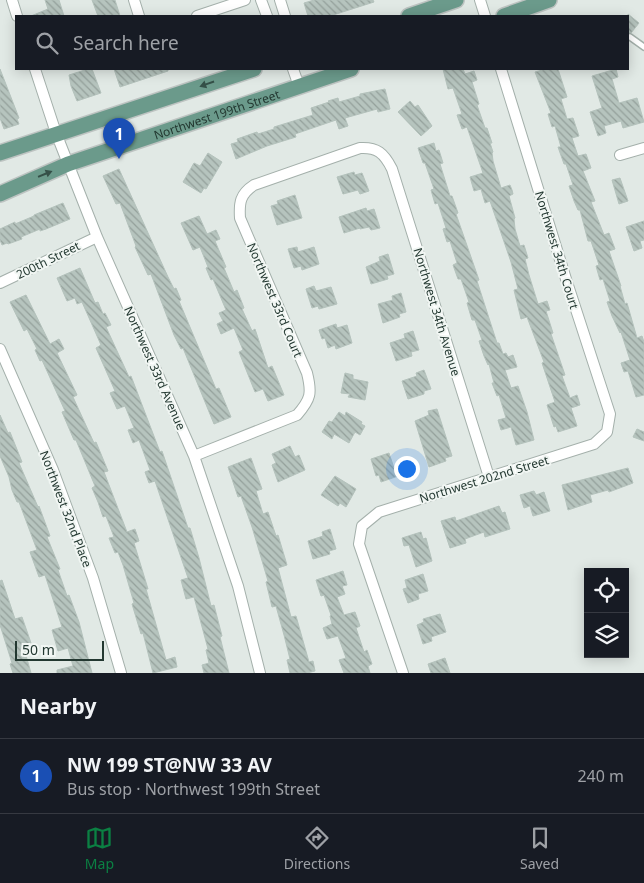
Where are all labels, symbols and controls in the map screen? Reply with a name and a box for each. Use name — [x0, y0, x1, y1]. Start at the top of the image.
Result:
search box — [15, 15, 629, 70]
icon: search — [33, 29, 61, 57]
text: Search here — [73, 30, 179, 56]
one-way arrow — [200, 81, 215, 88]
street label: Northwest 199th Street — [151, 85, 282, 143]
pin: 1 — [103, 118, 135, 159]
one-way arrow — [38, 170, 53, 178]
street label: Northwest 34th Court — [531, 189, 583, 312]
street label: 200th Street — [13, 237, 83, 283]
street label: Northwest 33rd Court — [243, 240, 307, 361]
street label: Northwest 34th Avenue — [409, 246, 465, 378]
street label: Northwest 33rd Avenue — [120, 304, 190, 433]
street label: Northwest 32nd Place — [36, 448, 96, 570]
street label: Northwest 202nd Street — [417, 451, 551, 507]
your location — [394, 456, 420, 482]
map controls — [584, 568, 629, 658]
button: locate — [584, 568, 629, 613]
button: layers — [584, 613, 629, 658]
scale bar — [15, 638, 104, 661]
text: 50 m — [22, 640, 55, 659]
text: Nearby — [20, 692, 96, 720]
text: NW 199 ST@NW 33 AV — [67, 752, 272, 778]
text: 1 — [31, 765, 41, 787]
text: 240 m — [577, 765, 624, 787]
text: Bus stop · Northwest 199th Street — [67, 778, 320, 800]
tab: Map — [85, 824, 114, 873]
tab: Directions — [284, 824, 350, 873]
tab: Saved — [520, 824, 559, 873]

